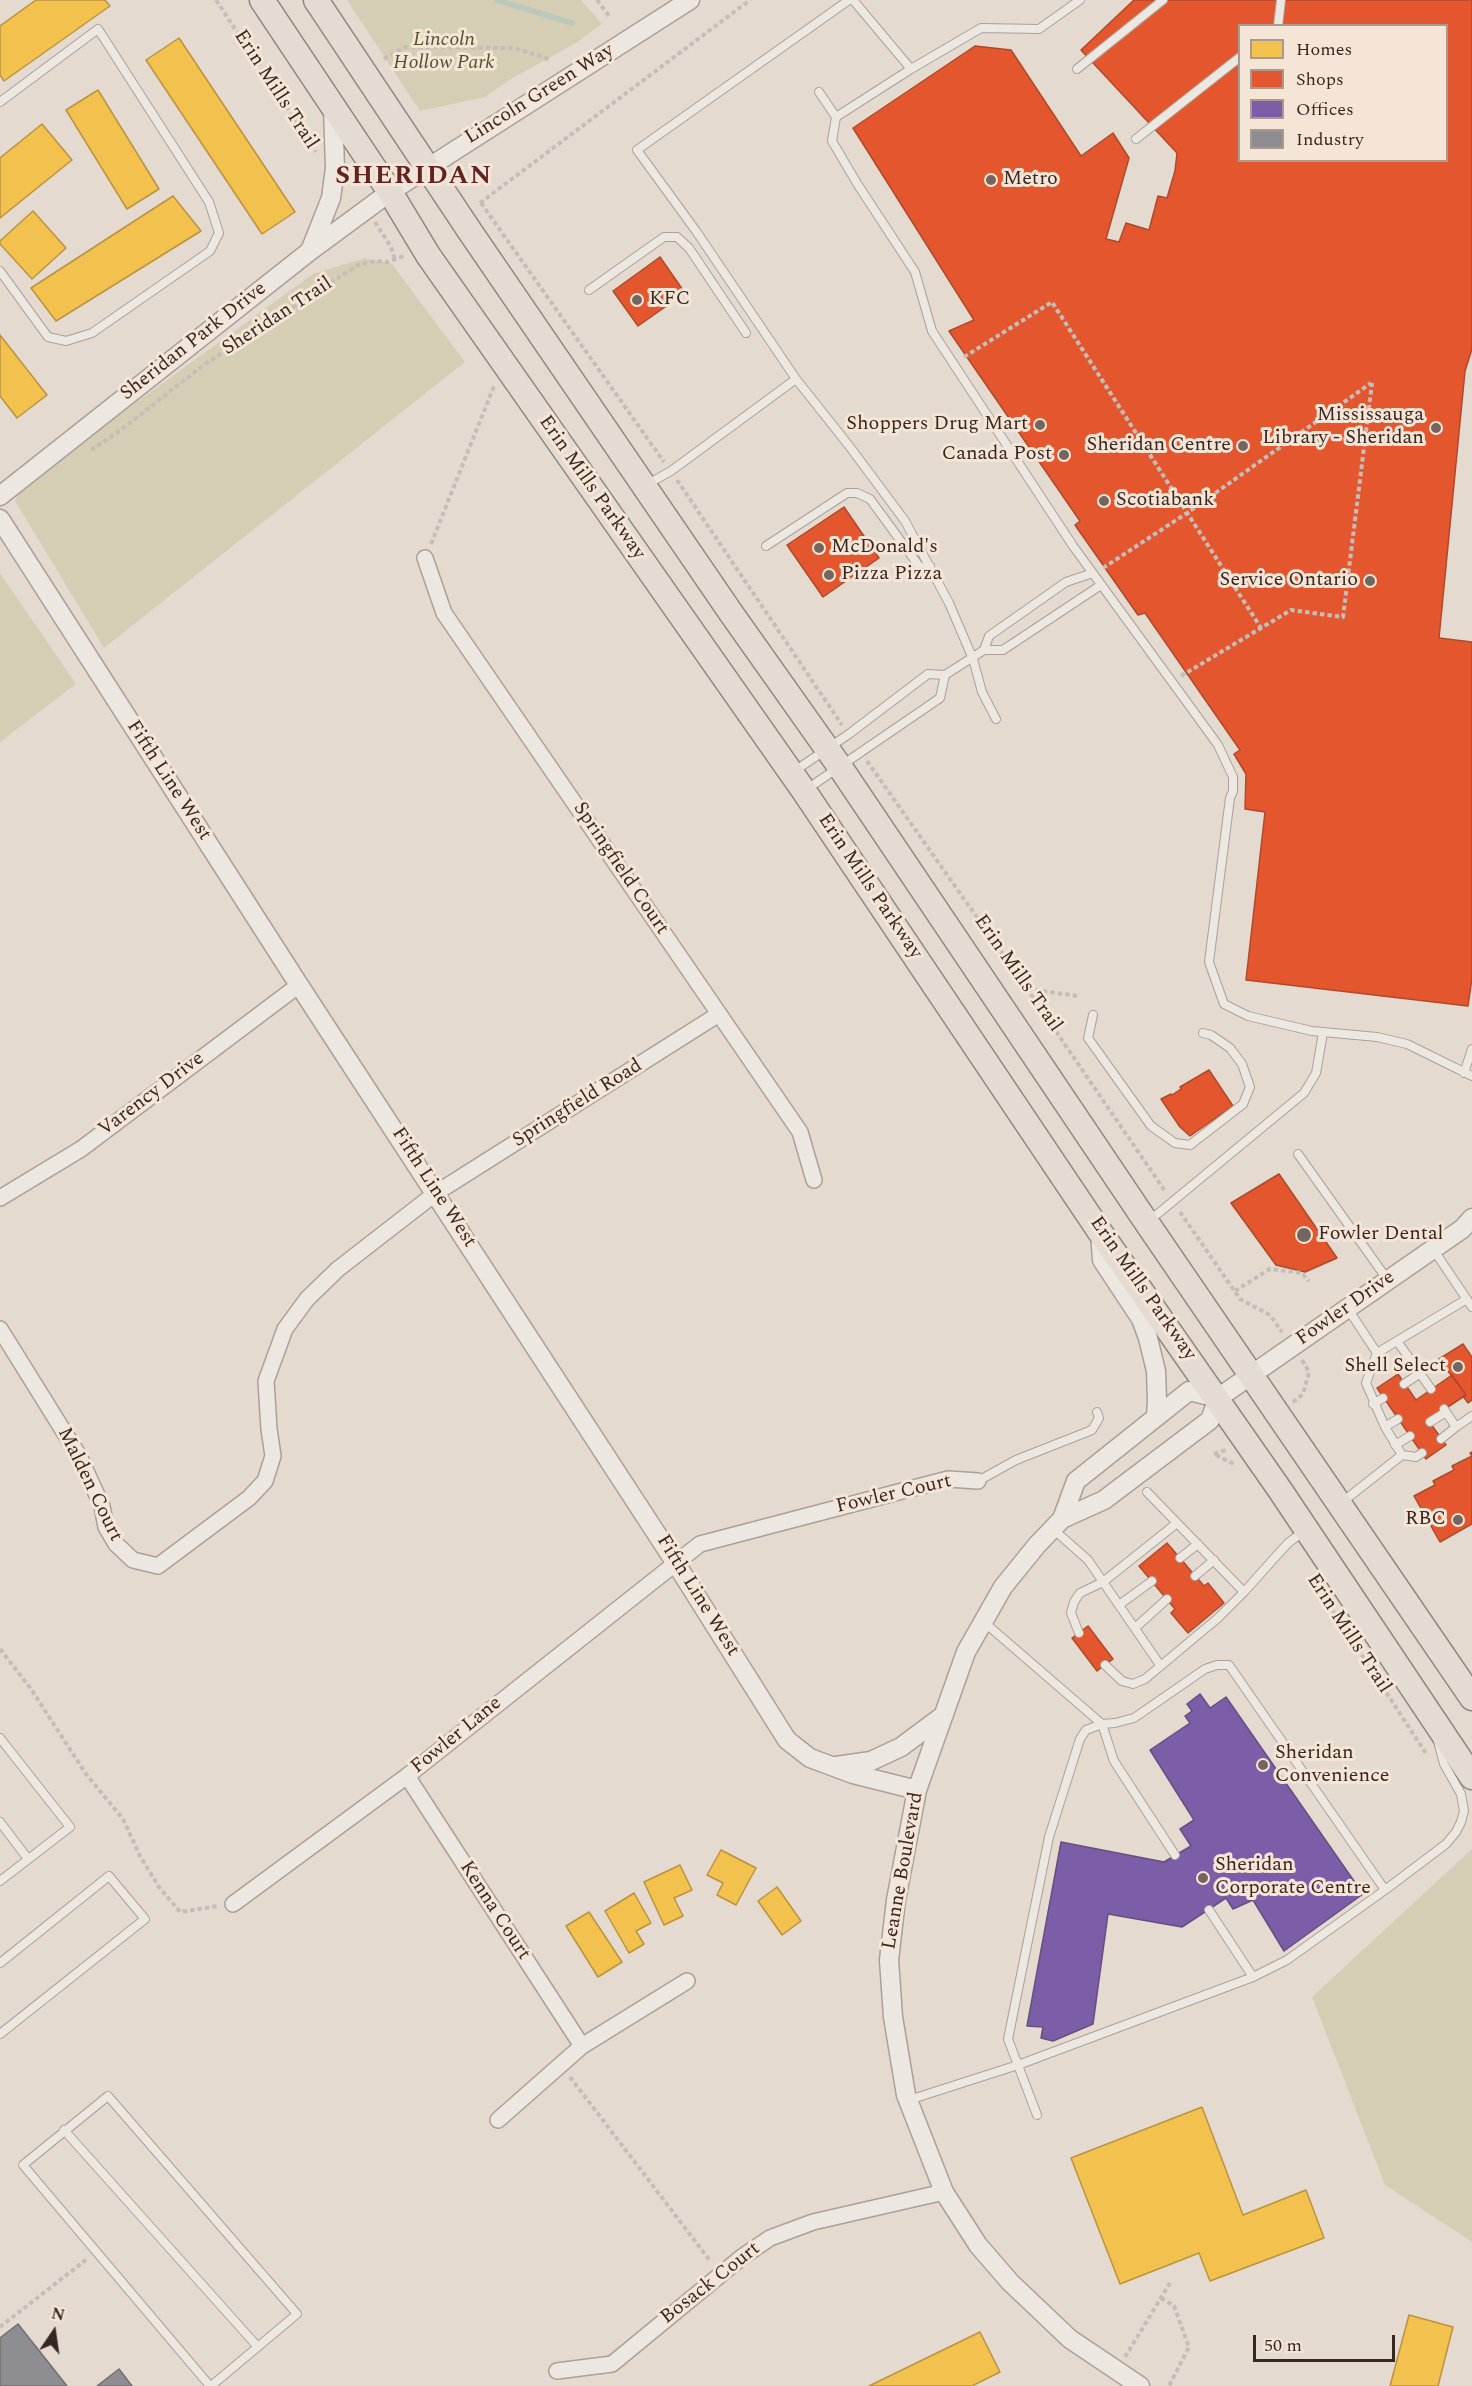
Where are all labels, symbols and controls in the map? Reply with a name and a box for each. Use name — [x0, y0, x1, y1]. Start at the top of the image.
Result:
legend — [1238, 24, 1448, 162]
street label: Erin Mills Trail — [227, 26, 323, 154]
park label: Lincoln Hollow Park — [393, 29, 495, 76]
text: Homes — [1296, 36, 1352, 63]
street label: Lincoln Green Way — [461, 39, 619, 151]
text: Shops — [1296, 66, 1344, 93]
text: Offices — [1296, 96, 1354, 123]
text: Industry — [1296, 126, 1364, 153]
district label: SHERIDAN — [335, 162, 493, 194]
place label: Metro — [1003, 168, 1058, 192]
marker: Metro — [984, 173, 998, 187]
street label: Sheridan Trail — [218, 272, 338, 362]
street label: Sheridan Park Drive — [116, 277, 272, 407]
place label: KFC — [649, 288, 690, 312]
marker: KFC — [630, 293, 644, 307]
place label: Mississauga Library - Sheridan — [1262, 404, 1424, 451]
street label: Erin Mills Parkway — [532, 411, 650, 565]
place label: Shoppers Drug Mart — [846, 413, 1028, 437]
marker: Shoppers Drug Mart — [1033, 418, 1047, 432]
marker: Mississauga Library - Sheridan — [1429, 421, 1443, 435]
place label: Sheridan Centre — [1087, 434, 1231, 458]
marker: Sheridan Centre — [1236, 439, 1250, 453]
place label: Canada Post — [942, 443, 1052, 467]
marker: Canada Post — [1057, 448, 1071, 462]
place label: Scotiabank — [1116, 489, 1214, 513]
marker: Scotiabank — [1097, 494, 1111, 508]
place label: McDonald's — [831, 536, 938, 560]
marker: McDonald's — [812, 541, 826, 555]
place label: Pizza Pizza — [841, 563, 942, 587]
marker: Pizza Pizza — [822, 568, 836, 582]
place label: Service Ontario — [1220, 569, 1358, 593]
marker: Service Ontario — [1363, 574, 1377, 588]
street label: Fifth Line West — [120, 716, 216, 846]
street label: Springfield Court — [567, 798, 673, 940]
street label: Erin Mills Parkway — [811, 810, 927, 964]
street label: Erin Mills Trail — [968, 911, 1066, 1037]
street label: Varency Drive — [94, 1048, 210, 1142]
street label: Springfield Road — [509, 1055, 647, 1153]
street label: Fifth Line West — [385, 1123, 481, 1253]
street label: Erin Mills Parkway — [1083, 1212, 1201, 1366]
place label: Fowler Dental — [1318, 1223, 1443, 1247]
marker: Fowler Dental — [1295, 1226, 1313, 1244]
street label: Fowler Drive — [1292, 1266, 1400, 1352]
place label: Shell Select — [1344, 1355, 1446, 1379]
marker: Shell Select — [1451, 1360, 1465, 1374]
street label: Malden Court — [51, 1424, 127, 1546]
street label: Fowler Court — [834, 1470, 954, 1520]
place label: RBC — [1405, 1508, 1446, 1532]
marker: RBC — [1451, 1513, 1465, 1527]
street label: Fifth Line West — [650, 1531, 744, 1661]
street label: Erin Mills Trail — [1300, 1570, 1396, 1698]
street label: Fowler Lane — [407, 1692, 507, 1780]
place label: Sheridan Convenience — [1275, 1742, 1389, 1789]
marker: Sheridan Convenience — [1256, 1758, 1270, 1772]
street label: Leanne Boulevard — [878, 1790, 930, 1952]
place label: Sheridan Corporate Centre — [1215, 1854, 1371, 1901]
street label: Kenna Court — [453, 1857, 535, 1965]
marker: Sheridan Corporate Centre — [1196, 1871, 1210, 1885]
street label: Bosack Court — [656, 2238, 766, 2330]
text: N — [49, 2301, 67, 2328]
north arrow — [24, 2302, 84, 2362]
scale bar — [1256, 2323, 1398, 2361]
text: 50 m — [1264, 2332, 1302, 2359]

